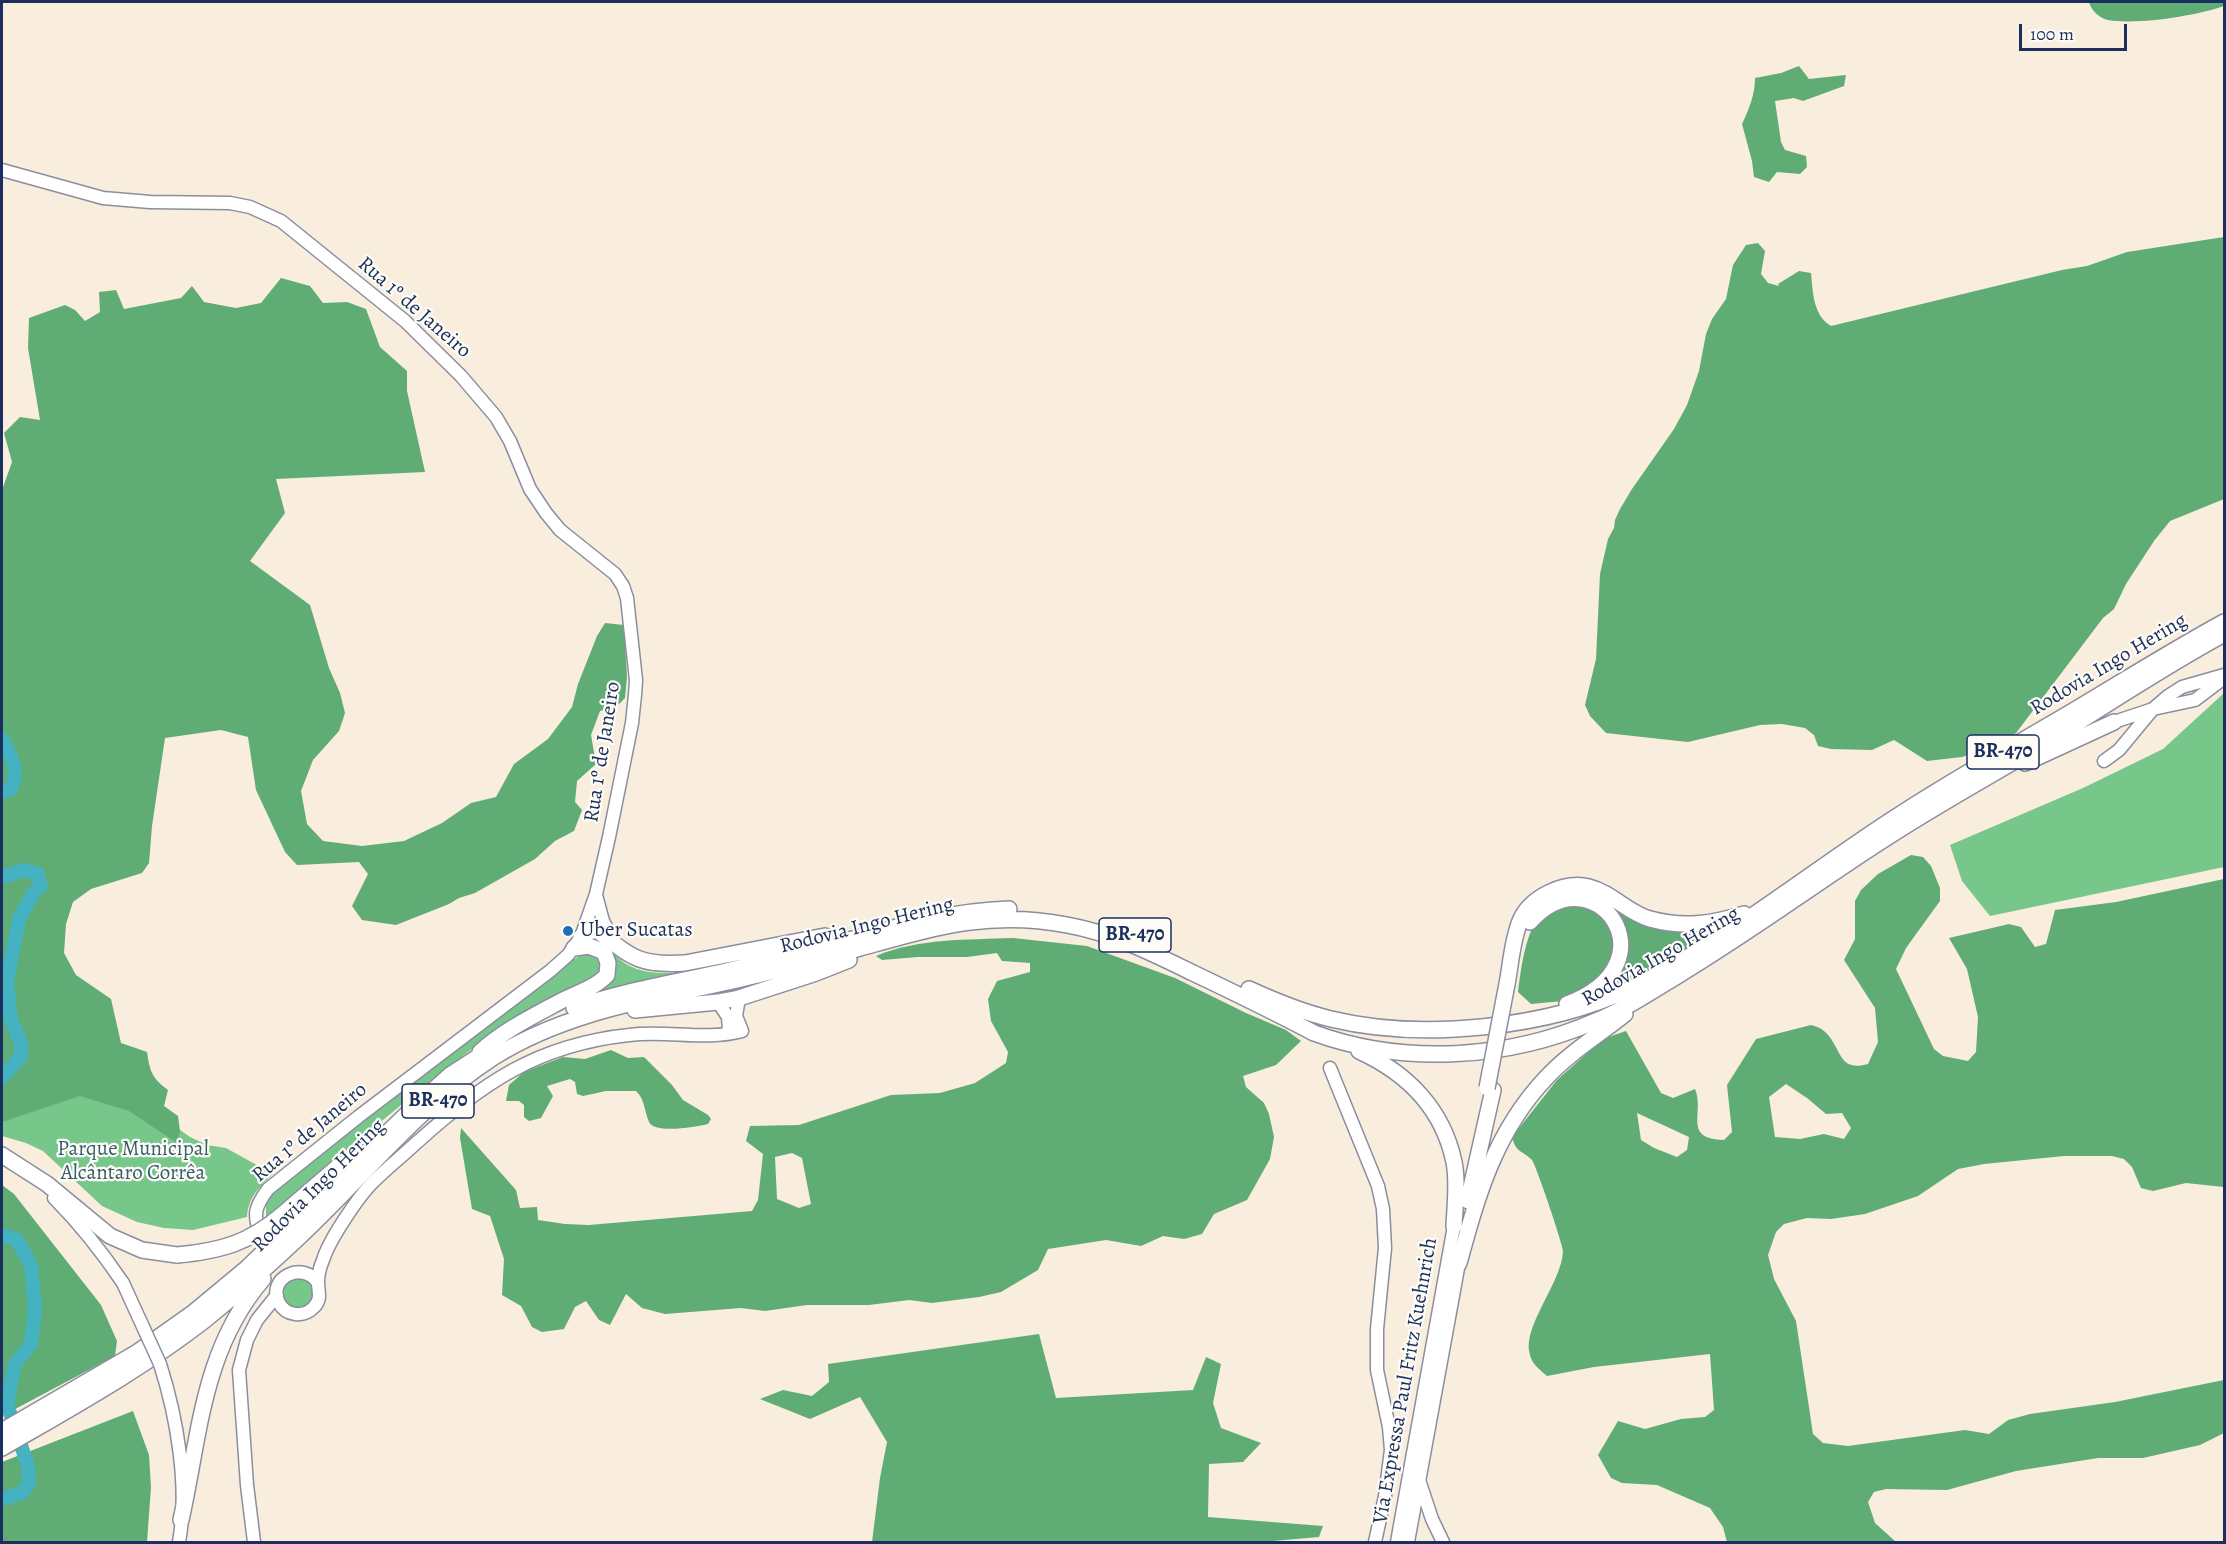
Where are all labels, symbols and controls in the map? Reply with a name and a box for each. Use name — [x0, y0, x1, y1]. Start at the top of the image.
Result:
scale bar — [2022, 12, 2130, 50]
text: 100 m — [2030, 22, 2074, 46]
street label: Rua 1º de Janeiro — [352, 252, 476, 364]
street label: Rodovia Ingo Hering — [2026, 608, 2192, 722]
street label: Rua 1º de Janeiro — [579, 680, 627, 824]
road number: BR-470 — [1967, 735, 2039, 769]
street label: Rodovia Ingo Hering — [778, 892, 956, 960]
street label: Rodovia Ingo Hering — [1578, 902, 1744, 1012]
place label: Uber Sucatas — [580, 918, 693, 944]
road number: BR-470 — [1099, 918, 1171, 952]
marker: Uber Sucatas — [561, 924, 575, 938]
street label: Rua 1º de Janeiro — [248, 1078, 372, 1188]
road number: BR-470 — [402, 1084, 474, 1118]
street label: Rodovia Ingo Hering — [247, 1114, 391, 1258]
park label: Parque Municipal Alcântaro Corrêa — [57, 1137, 209, 1187]
street label: Via Expressa Paul Fritz Kuehnrich — [1368, 1236, 1444, 1526]

